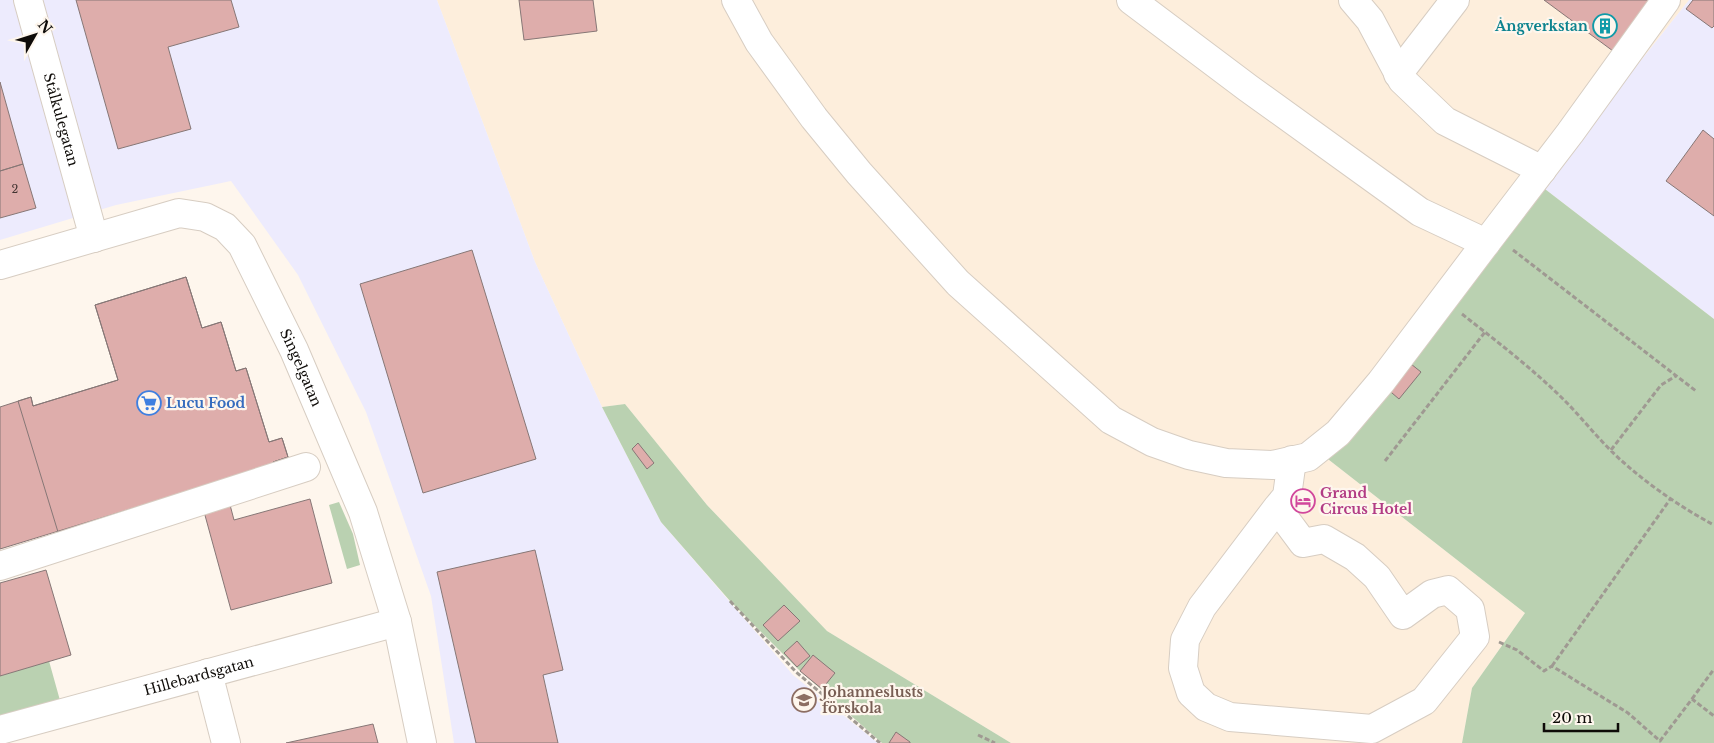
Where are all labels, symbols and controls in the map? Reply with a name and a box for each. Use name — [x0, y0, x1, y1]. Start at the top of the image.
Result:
north arrow — [10, 10, 60, 60]
building icon: Ångverkstan — [1592, 13, 1618, 39]
text: N — [34, 16, 56, 38]
place label: Ångverkstan — [1494, 17, 1588, 35]
street label: Stålkulegatan — [40, 71, 83, 169]
house number: 2 — [12, 182, 19, 196]
street label: Singelgatan — [276, 326, 326, 410]
supermarket icon: Lucu Food — [136, 390, 162, 416]
place label: Lucu Food — [166, 394, 246, 412]
place label: Grand Circus Hotel — [1320, 484, 1412, 518]
hotel icon: Grand Circus Hotel — [1290, 488, 1316, 514]
street label: Hillebardsgatan — [142, 652, 256, 699]
place label: Johanneslusts förskola — [819, 683, 924, 717]
school or university icon: Johanneslusts förskola — [791, 687, 817, 713]
scale bar — [1544, 700, 1618, 732]
text: 20 m — [1552, 708, 1592, 727]

